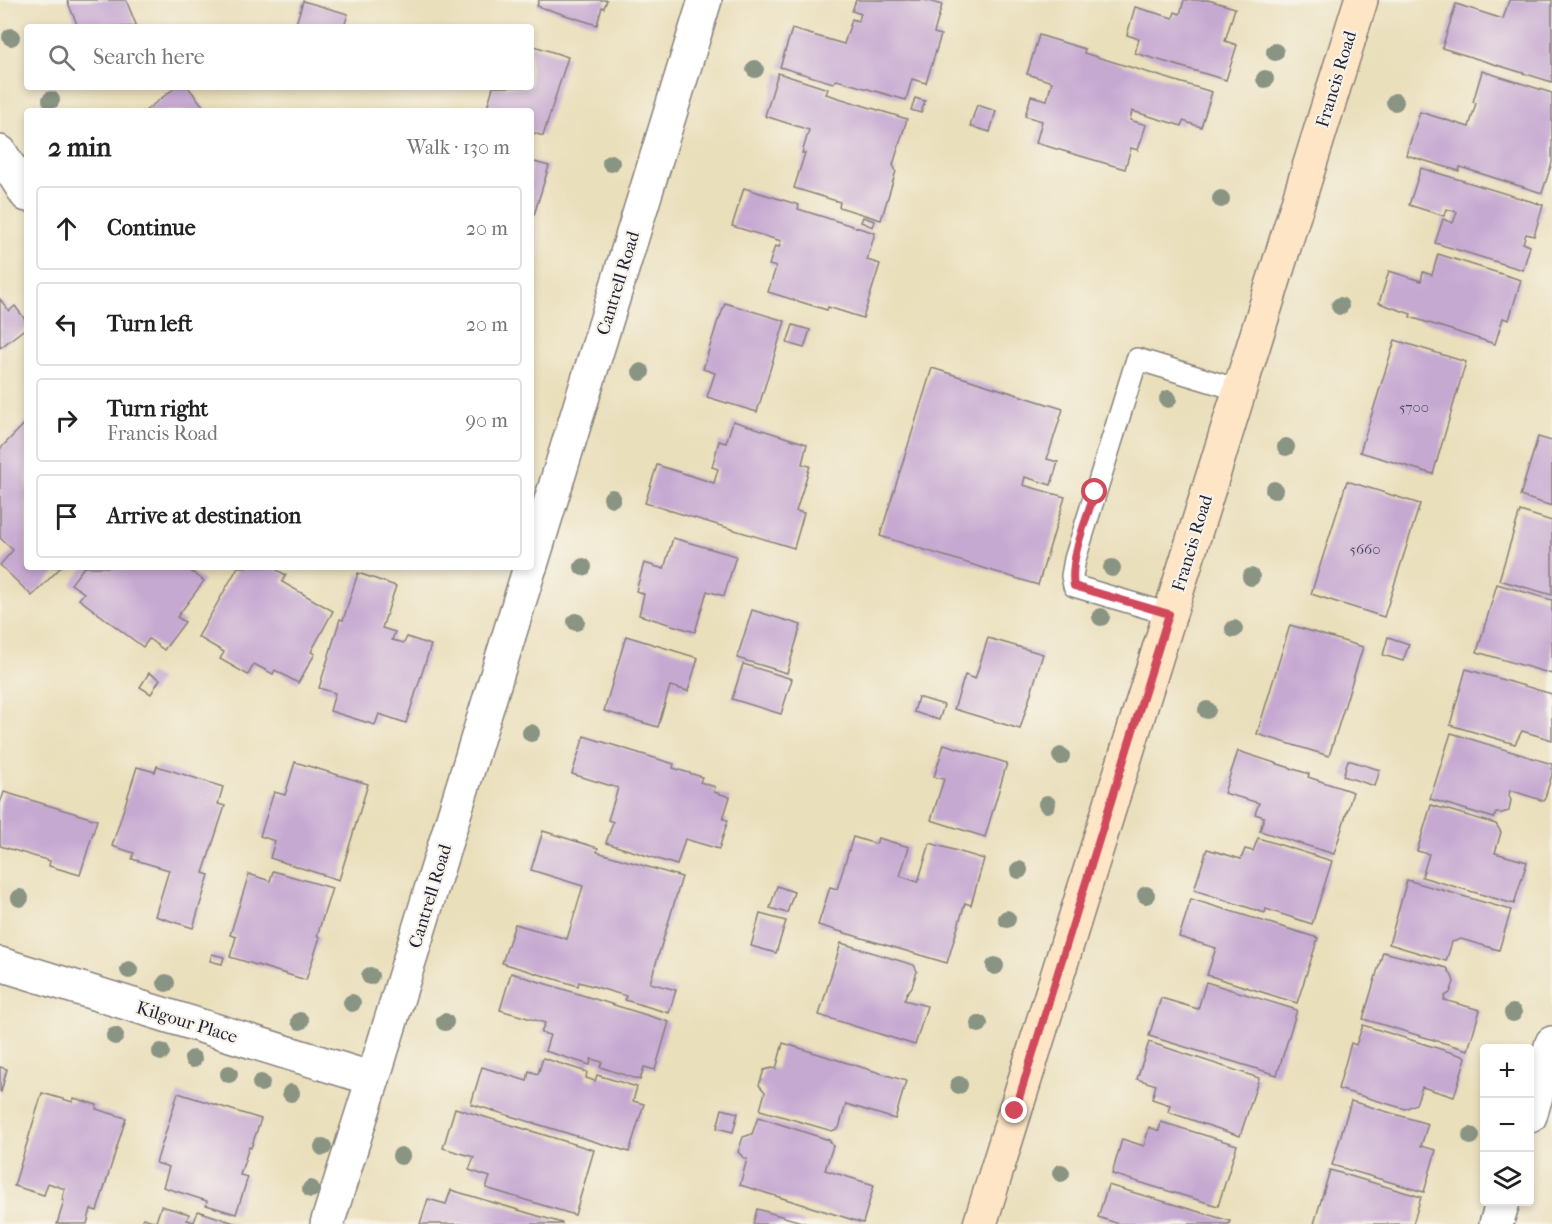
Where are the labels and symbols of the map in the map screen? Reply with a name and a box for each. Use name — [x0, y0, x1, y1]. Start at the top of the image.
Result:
street label: Francis Road — [1312, 28, 1361, 130]
street label: Cantrell Road — [593, 229, 644, 338]
house number: 5700 — [1399, 398, 1429, 416]
route start — [1081, 478, 1107, 504]
street label: Francis Road — [1168, 492, 1217, 594]
house number: 5660 — [1349, 540, 1381, 558]
street label: Cantrell Road — [405, 842, 456, 951]
street label: Kilgour Place — [134, 997, 240, 1048]
route end — [1001, 1097, 1027, 1123]

